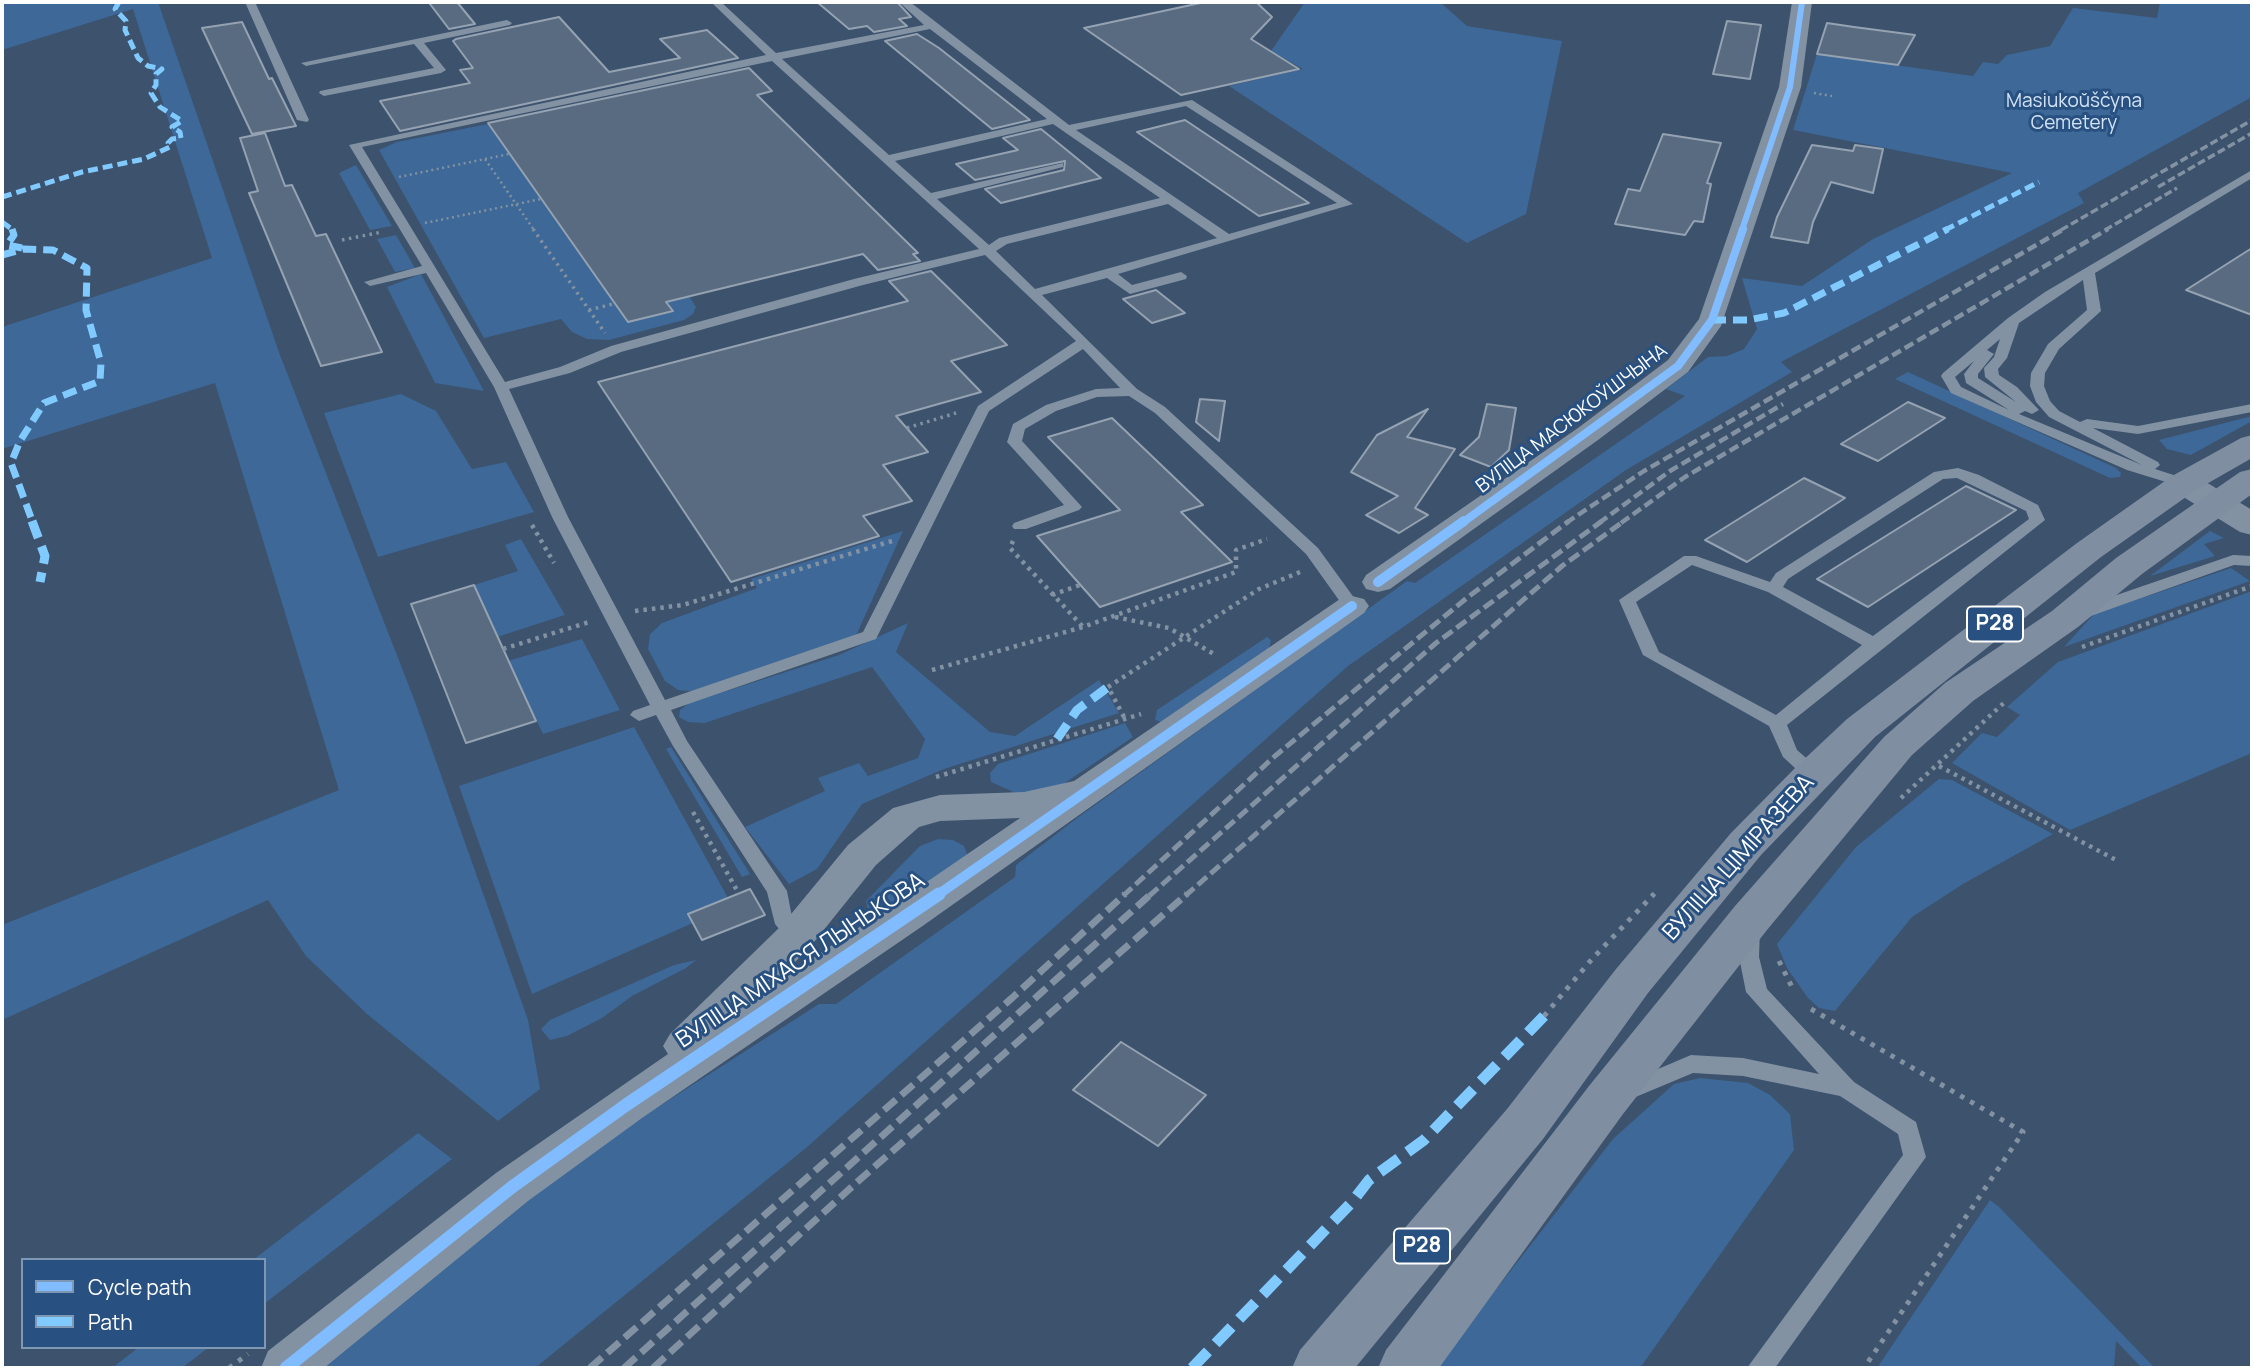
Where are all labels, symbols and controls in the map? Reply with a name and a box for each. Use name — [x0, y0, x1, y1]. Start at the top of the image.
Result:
park label: Masiukoŭščyna Cemetery — [2006, 91, 2142, 135]
street label: ВУЛІЦА МАСЮКОЎШЧЫНА — [1472, 340, 1672, 498]
road number: Р28 — [1967, 606, 2023, 642]
street label: ВУЛІЦА ЦІМІРАЗЕВА — [1658, 770, 1820, 946]
street label: ВУЛІЦА МІХАСЯ ЛЫНЬКОВА — [671, 867, 931, 1055]
road number: Р28 — [1394, 1228, 1450, 1264]
legend — [21, 1258, 266, 1349]
text: Cycle path — [88, 1273, 191, 1301]
text: Path — [88, 1308, 133, 1336]

